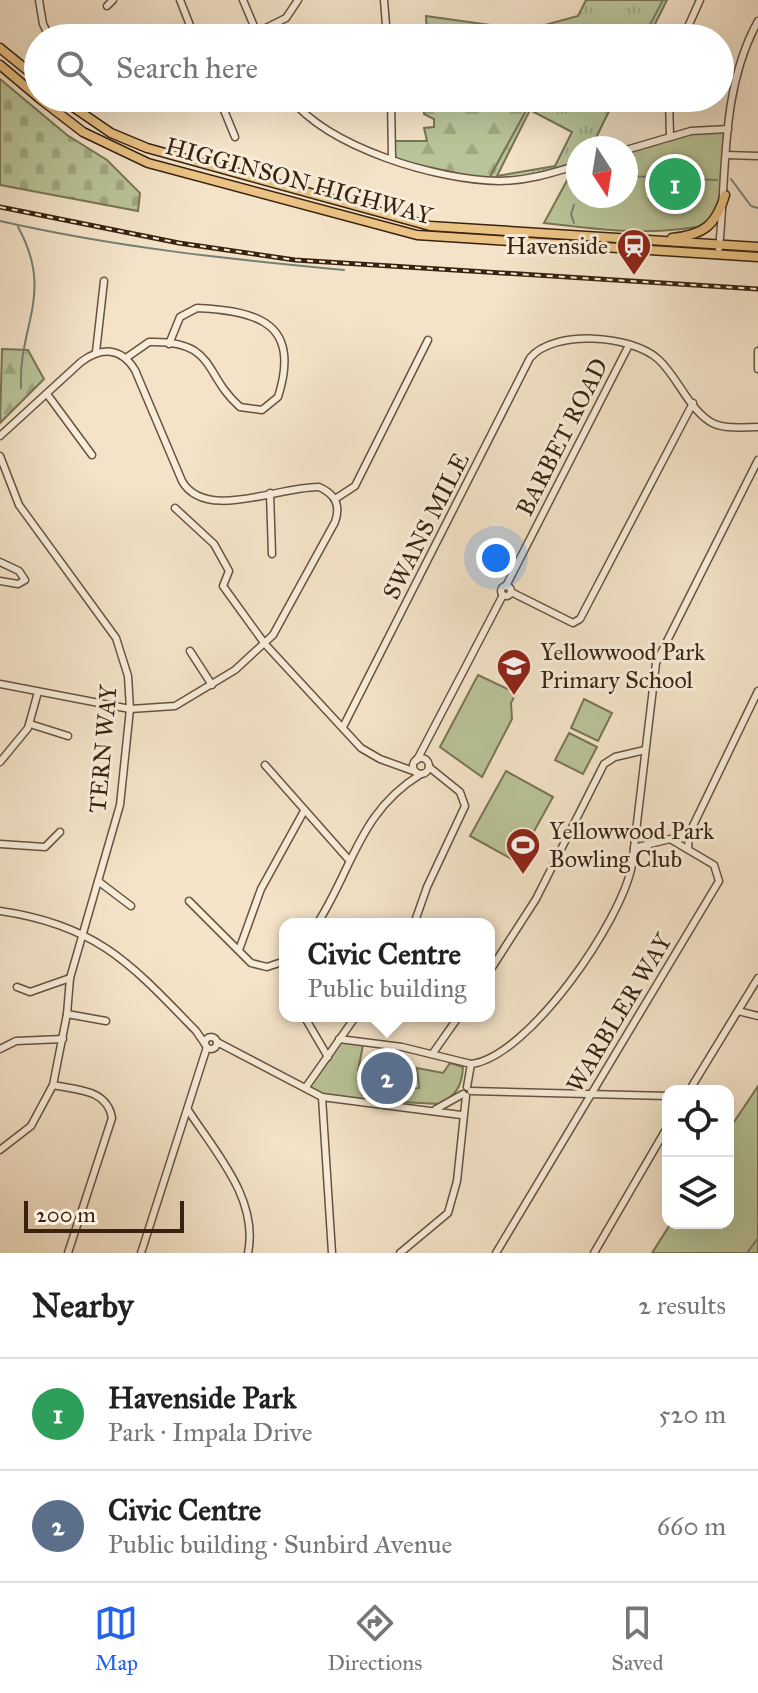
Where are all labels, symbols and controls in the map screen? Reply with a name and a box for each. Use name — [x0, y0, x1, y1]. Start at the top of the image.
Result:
search box — [24, 24, 734, 112]
icon: search — [52, 46, 96, 90]
text: Search here — [116, 50, 258, 86]
street label: HIGGINSON HIGHWAY — [162, 131, 436, 231]
north arrow — [566, 136, 638, 208]
pin: 1 — [649, 154, 701, 214]
station icon: Havenside — [615, 227, 653, 277]
place label: Havenside — [506, 231, 608, 261]
street label: BARBET ROAD — [509, 353, 615, 521]
street label: SWANS MILE — [376, 448, 476, 604]
your location — [476, 538, 516, 578]
place label: Yellowwood Park Primary School — [540, 637, 706, 695]
school or university icon: Yellowwood Park Primary School — [495, 647, 533, 697]
street label: TERN WAY — [82, 683, 124, 814]
place label: Yellowwood Park Bowling Club — [549, 816, 715, 874]
sports icon: Yellowwood Park Bowling Club — [504, 826, 542, 876]
popup — [279, 918, 495, 1022]
street label: WARBLER WAY — [560, 927, 679, 1098]
text: Civic Centre — [308, 936, 461, 972]
text: Public building — [308, 972, 466, 1004]
pin: 2 — [361, 1048, 413, 1108]
map controls — [662, 1085, 734, 1229]
button: locate — [662, 1085, 734, 1157]
button: layers — [662, 1157, 734, 1229]
scale bar — [24, 1197, 184, 1233]
text: 200 m — [36, 1201, 96, 1228]
text: Nearby — [32, 1285, 134, 1326]
text: 2 results — [638, 1289, 726, 1321]
text: Havenside Park — [108, 1380, 296, 1416]
text: 1 — [53, 1398, 63, 1430]
text: 520 m — [659, 1398, 726, 1430]
text: Park · Impala Drive — [108, 1416, 313, 1448]
text: Civic Centre — [108, 1492, 261, 1528]
text: 2 — [52, 1510, 64, 1542]
text: 660 m — [657, 1510, 726, 1542]
text: Public building · Sunbird Avenue — [108, 1528, 452, 1560]
tab: Map — [94, 1601, 138, 1676]
tab: Directions — [327, 1601, 422, 1676]
tab: Saved — [611, 1601, 663, 1676]

